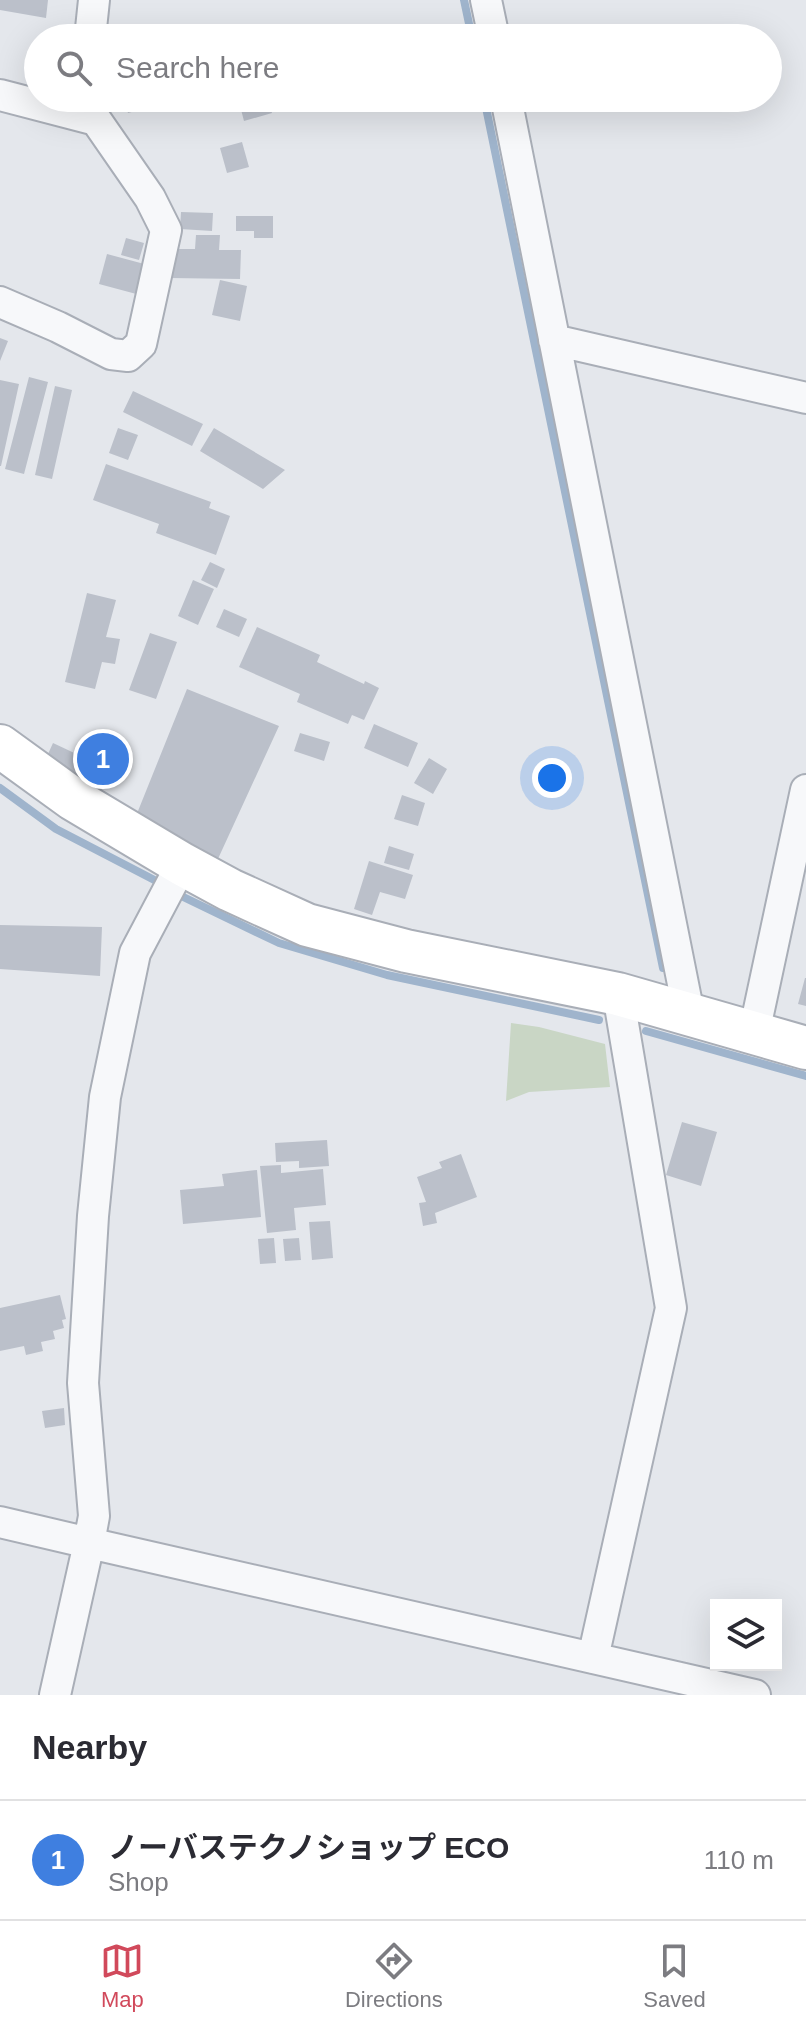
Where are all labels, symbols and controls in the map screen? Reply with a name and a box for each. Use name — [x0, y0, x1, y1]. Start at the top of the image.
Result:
search box — [24, 24, 782, 112]
icon: search — [52, 46, 96, 90]
text: Search here — [116, 51, 279, 84]
pin: 1 — [77, 729, 129, 789]
your location — [532, 758, 572, 798]
map controls — [710, 1599, 782, 1671]
button: layers — [710, 1599, 782, 1671]
text: Nearby — [32, 1728, 147, 1766]
text: ノーバステクノショップ ECO — [108, 1831, 509, 1864]
text: 1 — [51, 1845, 65, 1875]
text: 110 m — [704, 1845, 774, 1875]
text: Shop — [108, 1867, 169, 1897]
tab: Map — [100, 1939, 144, 2013]
tab: Directions — [345, 1939, 443, 2013]
tab: Saved — [643, 1939, 706, 2013]

